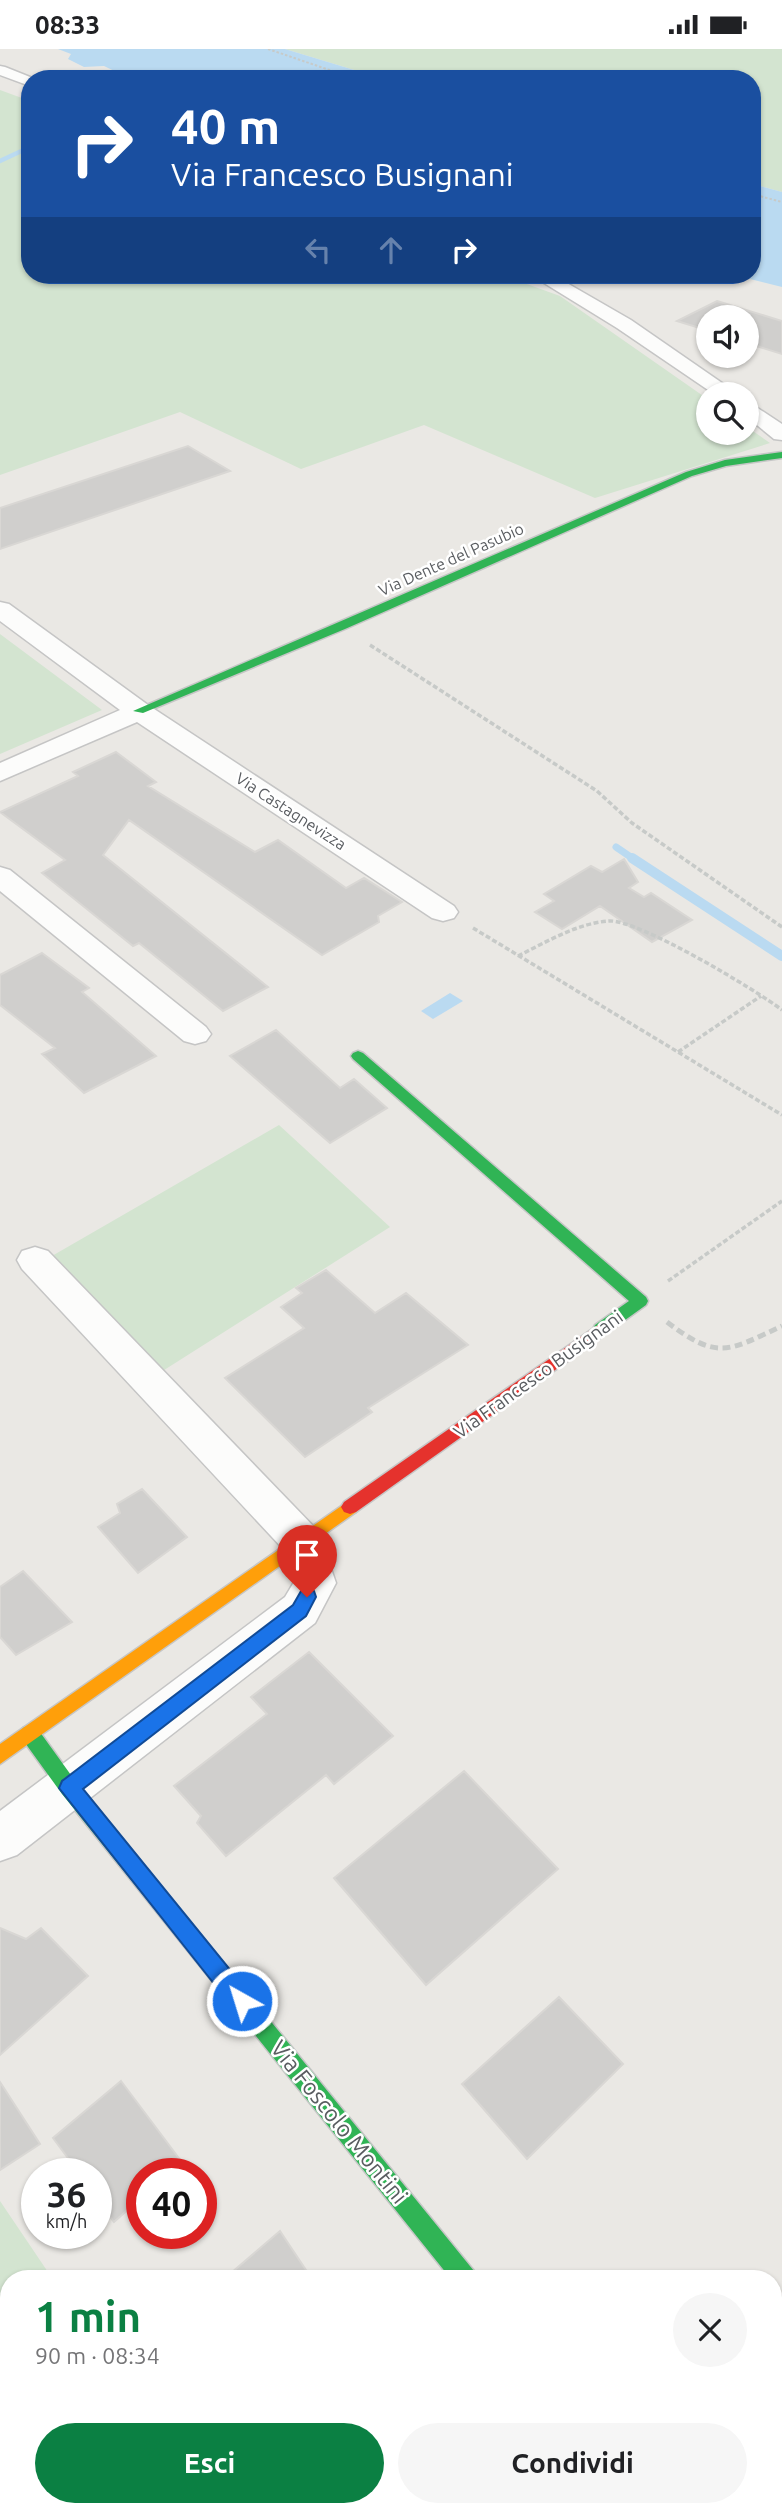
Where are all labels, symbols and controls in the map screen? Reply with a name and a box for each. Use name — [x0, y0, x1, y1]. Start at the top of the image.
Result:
text: 08:33 — [35, 10, 100, 39]
icon: right — [56, 98, 147, 189]
text: 40 m — [171, 98, 280, 153]
text: Via Francesco Busignani — [171, 156, 514, 192]
icon: left — [299, 231, 337, 269]
icon: ahead — [372, 231, 410, 269]
icon: right — [445, 231, 483, 269]
map controls — [696, 305, 759, 445]
button: sound — [696, 305, 759, 368]
button: search — [696, 382, 759, 445]
street label: Via Dente del Pasubio — [376, 519, 526, 599]
street label: Via Castagnevizza — [233, 769, 349, 853]
street label: Via Francesco Busignani — [449, 1305, 627, 1443]
pin — [277, 1525, 337, 1597]
icon: arrive — [288, 1536, 326, 1574]
position arrow — [205, 1964, 279, 2038]
street label: Via Foscolo Montini — [266, 2035, 413, 2208]
speed limit sign: 40 — [126, 2158, 217, 2249]
text: 36 — [47, 2174, 86, 2214]
text: km/h — [46, 2211, 87, 2231]
text: 1 min — [35, 2293, 141, 2340]
button: close — [673, 2293, 747, 2367]
text: 90 m · 08:34 — [35, 2343, 160, 2368]
button: Esci — [35, 2423, 384, 2503]
button: Condividi — [398, 2423, 747, 2503]

